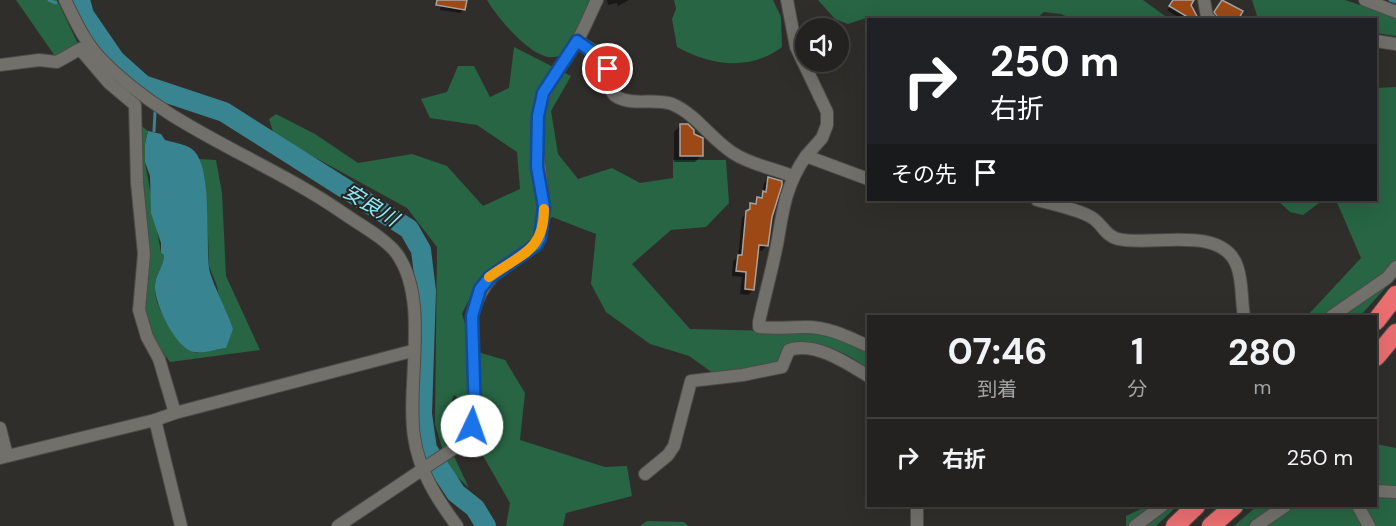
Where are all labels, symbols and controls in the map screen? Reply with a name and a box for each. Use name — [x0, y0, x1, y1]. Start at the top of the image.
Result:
map controls — [795, 18, 849, 72]
button: sound — [795, 18, 849, 72]
text: 250 m — [990, 34, 1119, 89]
icon: right — [891, 42, 969, 120]
pin — [582, 43, 633, 94]
icon: arrive — [591, 52, 624, 85]
text: 右折 — [990, 91, 1044, 126]
icon: arrive — [969, 156, 1002, 189]
text: その先 — [891, 160, 957, 189]
water label: 安良川 — [339, 178, 405, 233]
text: 07:46 — [947, 328, 1047, 375]
text: 1 — [1131, 328, 1144, 375]
text: 280 — [1228, 329, 1297, 376]
text: m — [1253, 374, 1271, 400]
text: 到着 — [977, 376, 1017, 402]
text: 分 — [1128, 376, 1148, 402]
position arrow — [440, 394, 504, 458]
icon: right — [891, 441, 924, 474]
text: 250 m — [1286, 443, 1353, 472]
text: 右折 — [942, 445, 986, 474]

